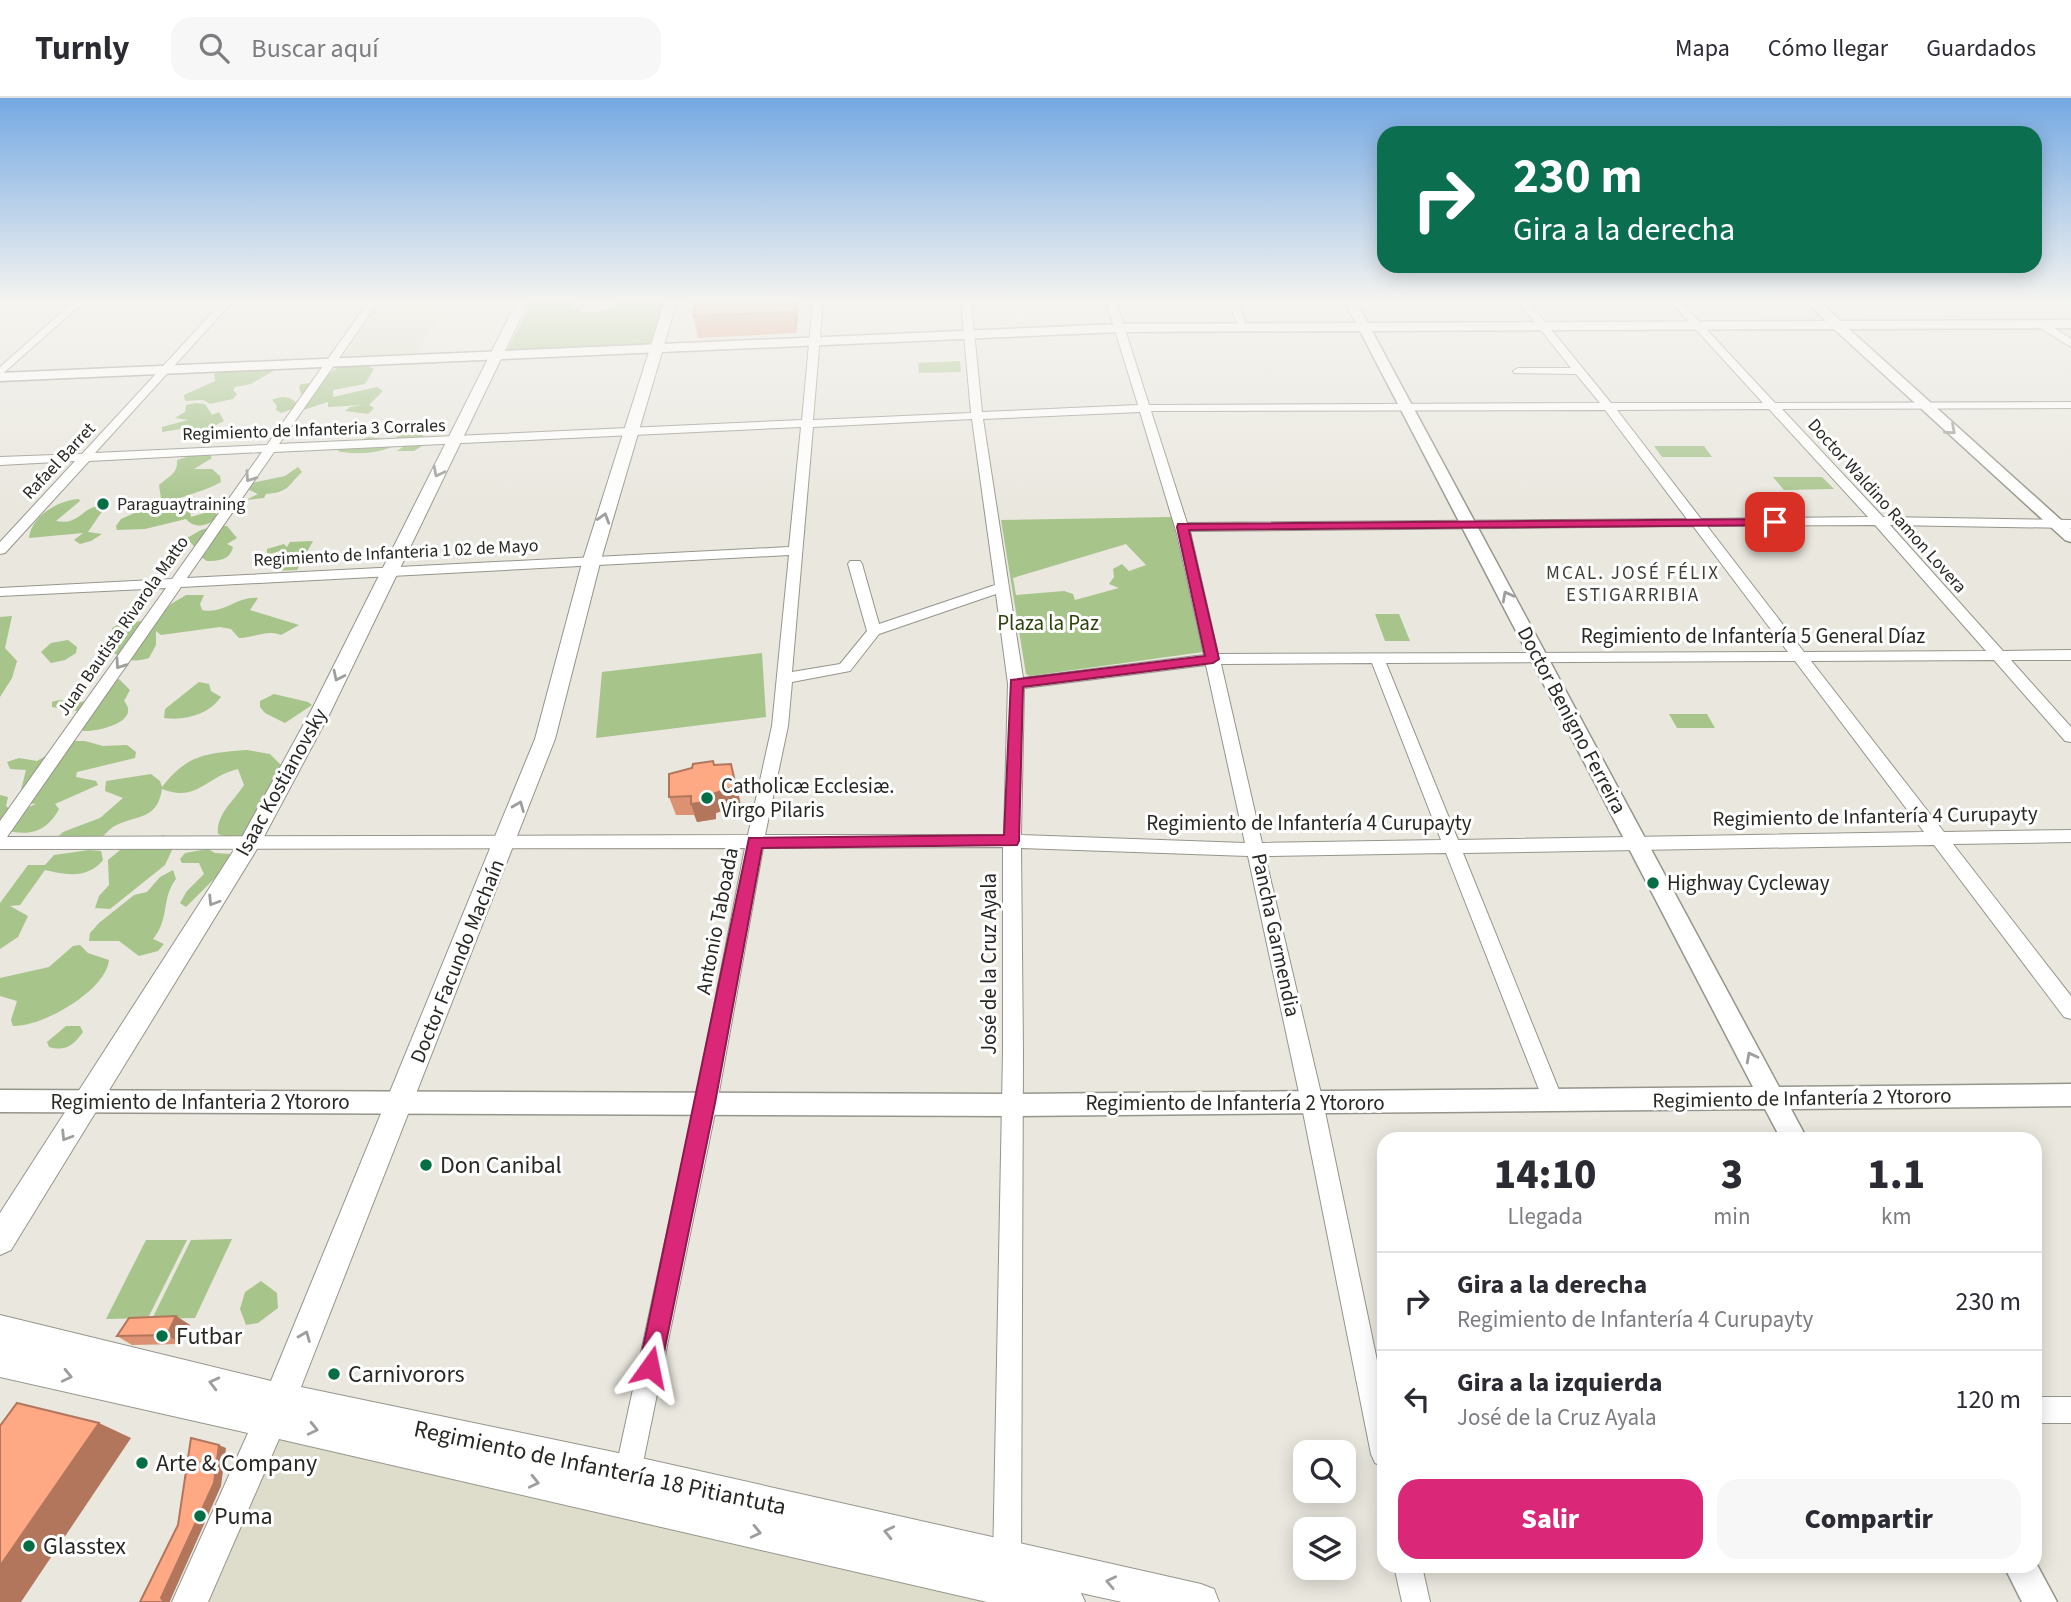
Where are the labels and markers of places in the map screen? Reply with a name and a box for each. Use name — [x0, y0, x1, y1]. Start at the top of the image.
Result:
place label: Paraguaytraining — [117, 492, 245, 517]
pin — [1745, 492, 1805, 552]
marker: Paraguaytraining — [95, 496, 111, 512]
place label: Catholicæ Ecclesiæ. Virgo Pilaris — [721, 771, 894, 825]
marker: Catholicæ Ecclesiæ. Virgo Pilaris — [699, 790, 715, 806]
place label: Highway Cycleway — [1667, 868, 1830, 898]
marker: Highway Cycleway — [1645, 875, 1661, 891]
place label: Don Canibal — [440, 1148, 562, 1183]
marker: Don Canibal — [418, 1157, 434, 1173]
place label: Futbar — [176, 1319, 243, 1354]
marker: Futbar — [154, 1328, 170, 1344]
place label: Carnivorors — [348, 1357, 465, 1392]
marker: Carnivorors — [326, 1366, 342, 1382]
place label: Arte & Company — [156, 1446, 317, 1481]
marker: Arte & Company — [134, 1455, 150, 1471]
place label: Puma — [214, 1499, 273, 1534]
marker: Puma — [192, 1508, 208, 1524]
place label: Glasstex — [43, 1529, 126, 1564]
marker: Glasstex — [21, 1538, 37, 1554]

